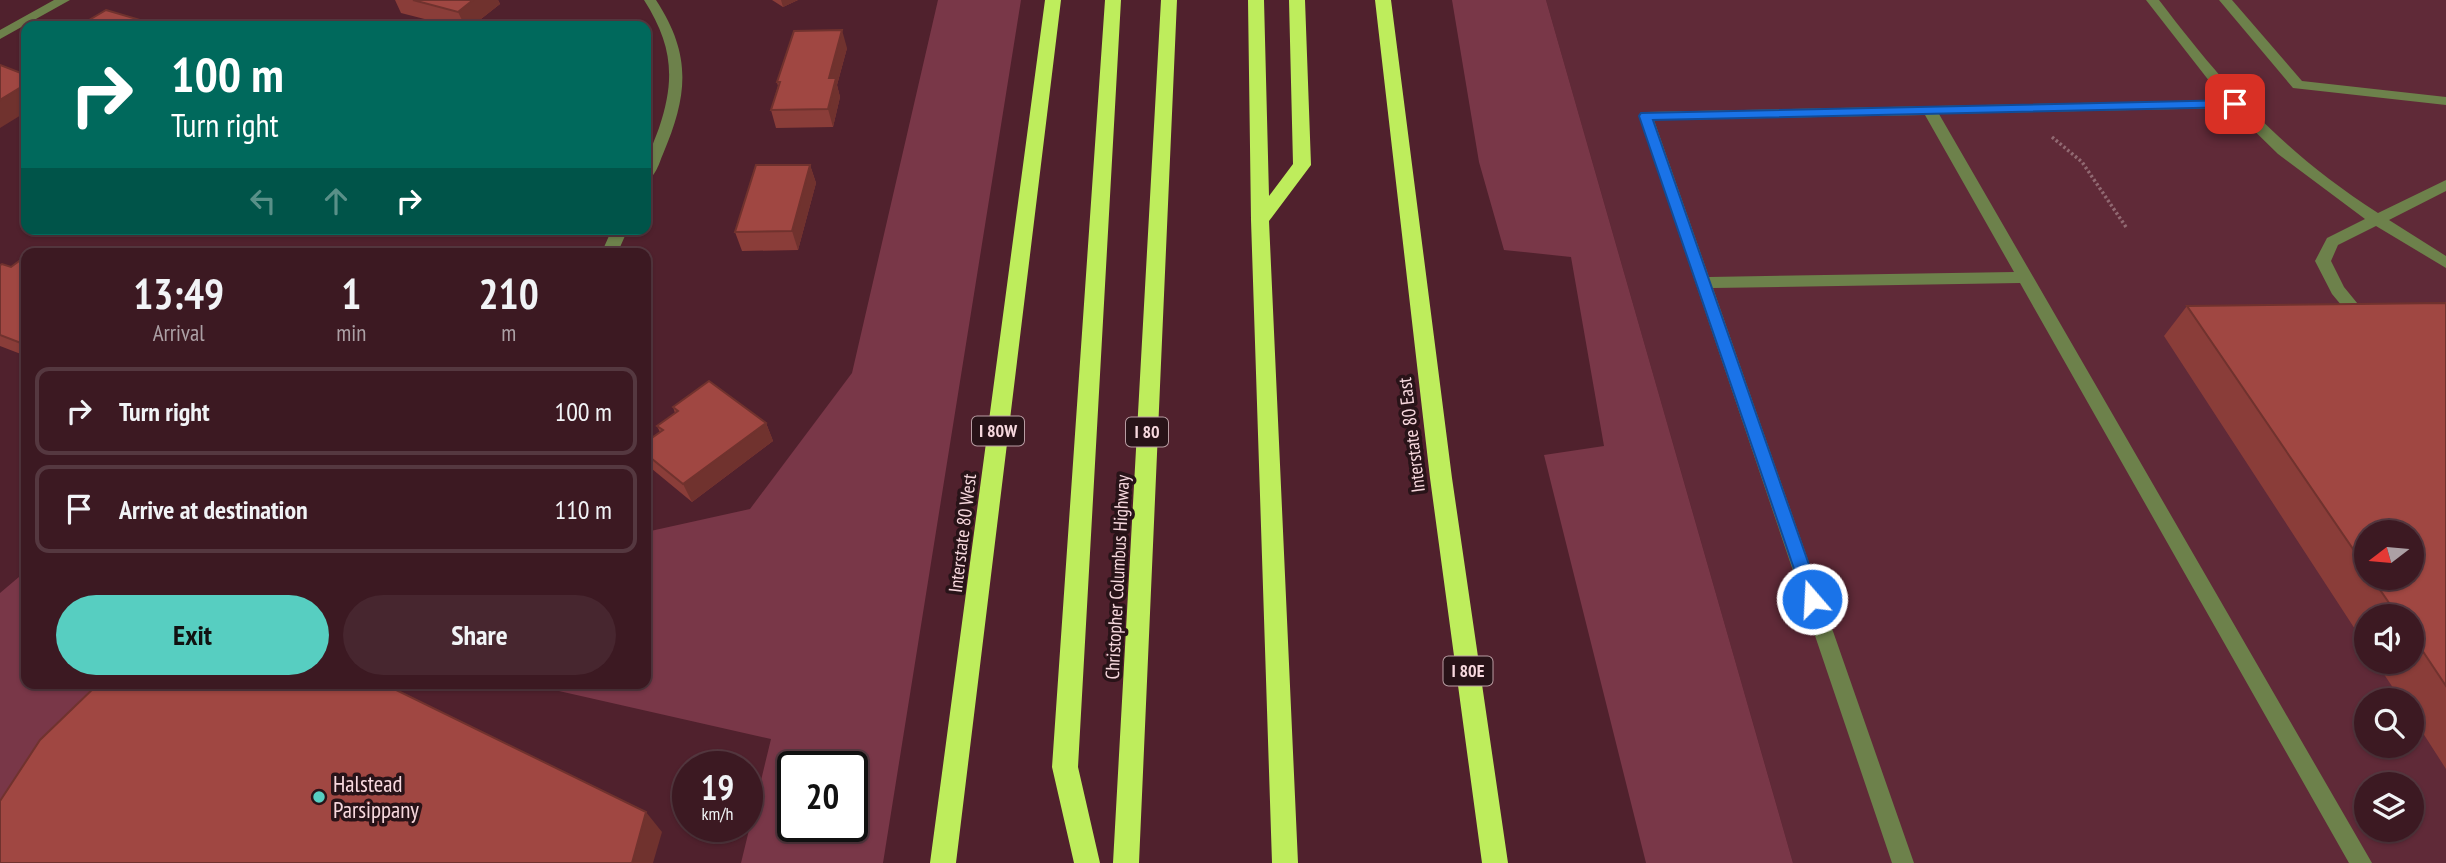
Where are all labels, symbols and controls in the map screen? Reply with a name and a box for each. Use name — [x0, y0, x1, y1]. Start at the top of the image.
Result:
text: 100 m — [171, 42, 284, 106]
icon: right — [56, 49, 147, 140]
pin — [2205, 74, 2265, 134]
icon: arrive — [2216, 85, 2254, 123]
text: Turn right — [171, 104, 279, 146]
icon: left — [244, 182, 282, 220]
icon: ahead — [317, 182, 355, 220]
icon: right — [390, 182, 428, 220]
text: 13:49 — [133, 266, 224, 321]
text: 1 — [341, 266, 361, 321]
text: 210 — [479, 266, 539, 321]
text: Arrival — [153, 318, 205, 347]
text: min — [336, 318, 366, 347]
text: m — [501, 318, 516, 347]
street label: Interstate 80 East — [1392, 375, 1430, 494]
icon: right — [60, 392, 98, 430]
text: Turn right — [119, 395, 210, 428]
text: 100 m — [554, 395, 612, 428]
road number: I 80W — [972, 416, 1024, 446]
road number: I 80 — [1126, 418, 1168, 446]
street label: Interstate 80 West — [943, 471, 981, 594]
street label: Christopher Columbus Highway — [1100, 473, 1134, 680]
icon: arrive — [60, 490, 98, 528]
text: Arrive at destination — [119, 493, 308, 526]
text: 110 m — [554, 493, 612, 526]
north arrow — [2354, 520, 2424, 590]
map controls — [2354, 520, 2424, 842]
position arrow — [1775, 562, 1849, 636]
button: Exit — [56, 595, 329, 675]
button: Share — [343, 595, 616, 675]
button: sound — [2354, 604, 2424, 674]
road number: I 80E — [1444, 656, 1492, 686]
button: search — [2354, 688, 2424, 758]
speed limit sign: 20 — [777, 751, 868, 842]
text: 19 — [701, 764, 734, 810]
place label: Halstead Parsippany — [333, 769, 419, 824]
button: layers — [2354, 772, 2424, 842]
marker: Halstead Parsippany — [311, 789, 327, 805]
text: km/h — [702, 802, 733, 825]

